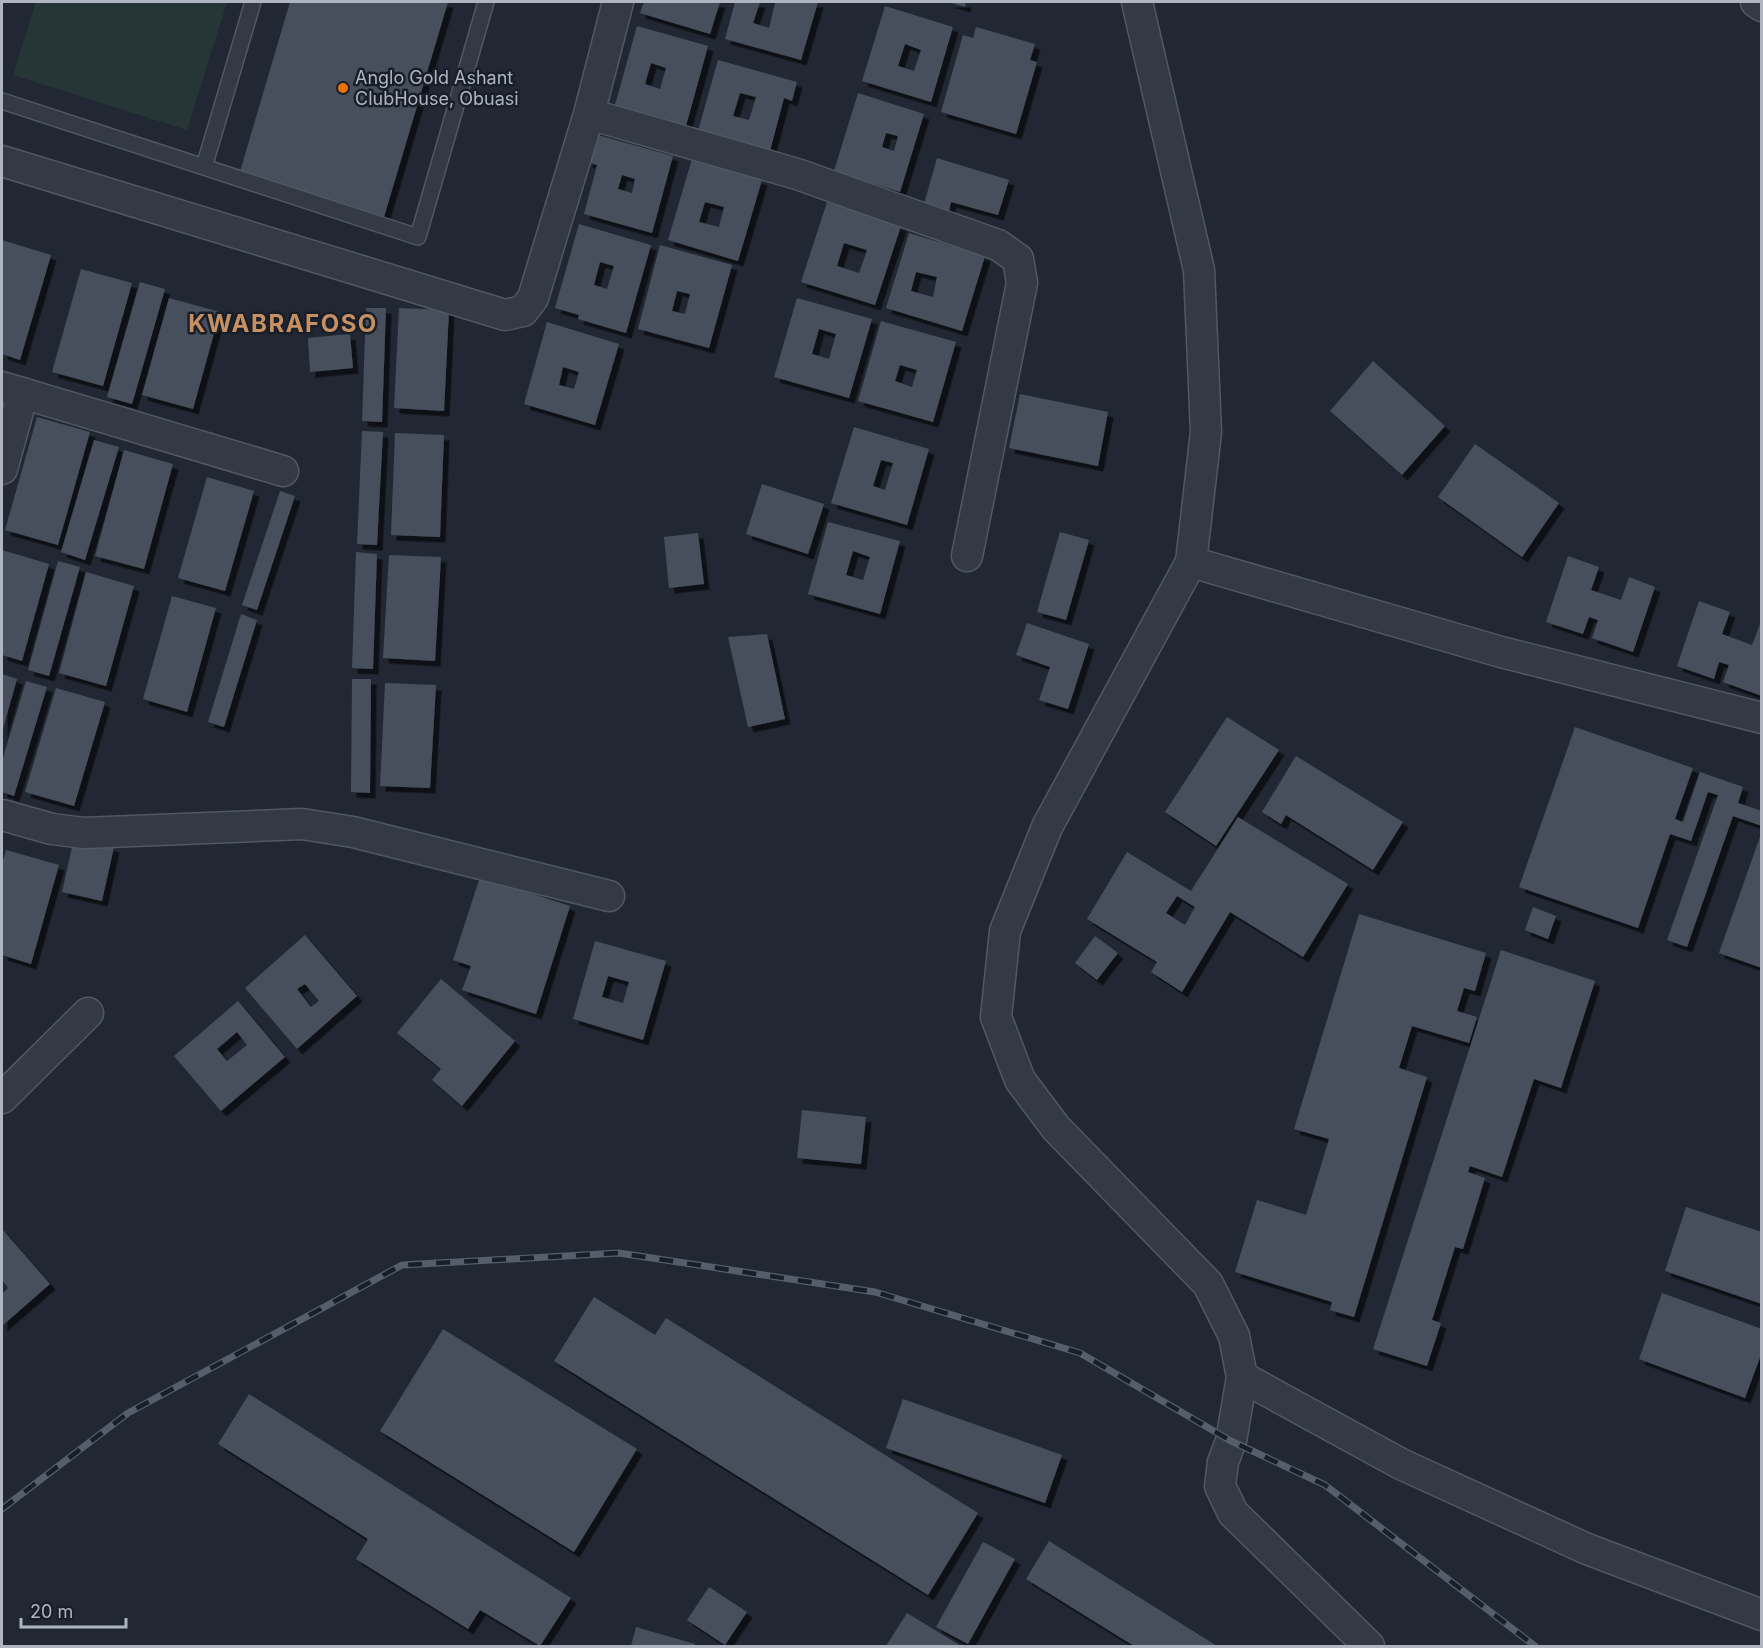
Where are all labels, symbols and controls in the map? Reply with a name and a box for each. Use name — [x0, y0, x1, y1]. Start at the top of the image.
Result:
place label: Anglo Gold Ashant ClubHouse, Obuasi — [355, 67, 519, 109]
marker: Anglo Gold Ashant ClubHouse, Obuasi — [336, 81, 350, 95]
district label: KWABRAFOSO — [188, 309, 378, 338]
scale bar — [21, 1591, 126, 1629]
text: 20 m — [30, 1601, 73, 1622]

